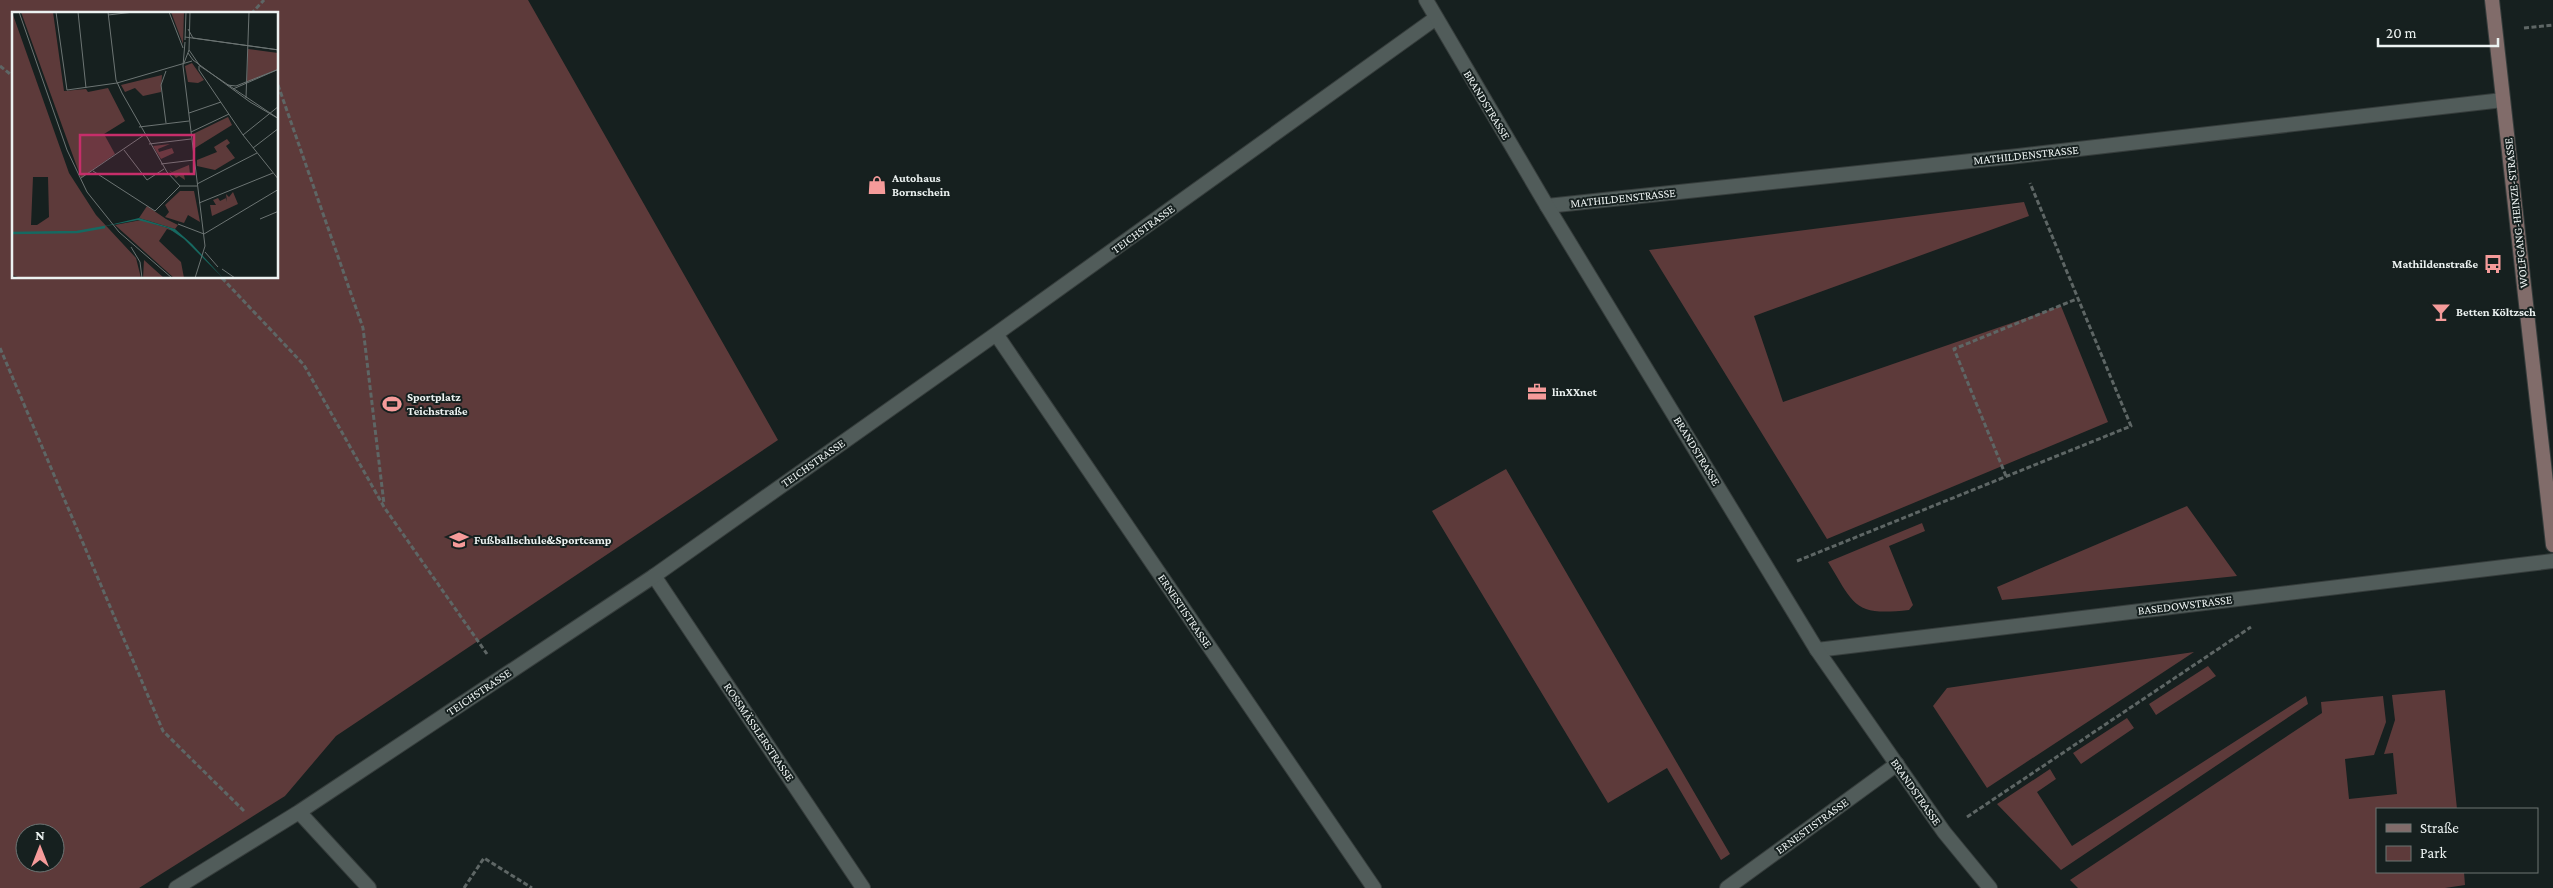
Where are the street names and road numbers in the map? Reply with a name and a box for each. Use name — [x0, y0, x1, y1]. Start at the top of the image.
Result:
street label: BRANDSTRASSE — [1461, 68, 1513, 143]
street label: WOLFGANG-HEINZE-STRASSE — [2501, 137, 2531, 289]
street label: MATHILDENSTRASSE — [1973, 142, 2080, 167]
street label: MATHILDENSTRASSE — [1570, 185, 1677, 210]
street label: TEICHSTRASSE — [1109, 201, 1178, 257]
street label: BRANDSTRASSE — [1671, 414, 1723, 489]
street label: TEICHSTRASSE — [778, 436, 848, 490]
street label: ERNESTISTRASSE — [1155, 571, 1215, 651]
street label: BASEDOWSTRASSE — [2137, 592, 2233, 618]
street label: TEICHSTRASSE — [444, 665, 514, 719]
street label: ROSSMÄSSLERSTRASSE — [721, 680, 797, 784]
street label: BRANDSTRASSE — [1888, 756, 1945, 829]
street label: ERNESTISTRASSE — [1773, 795, 1851, 857]

